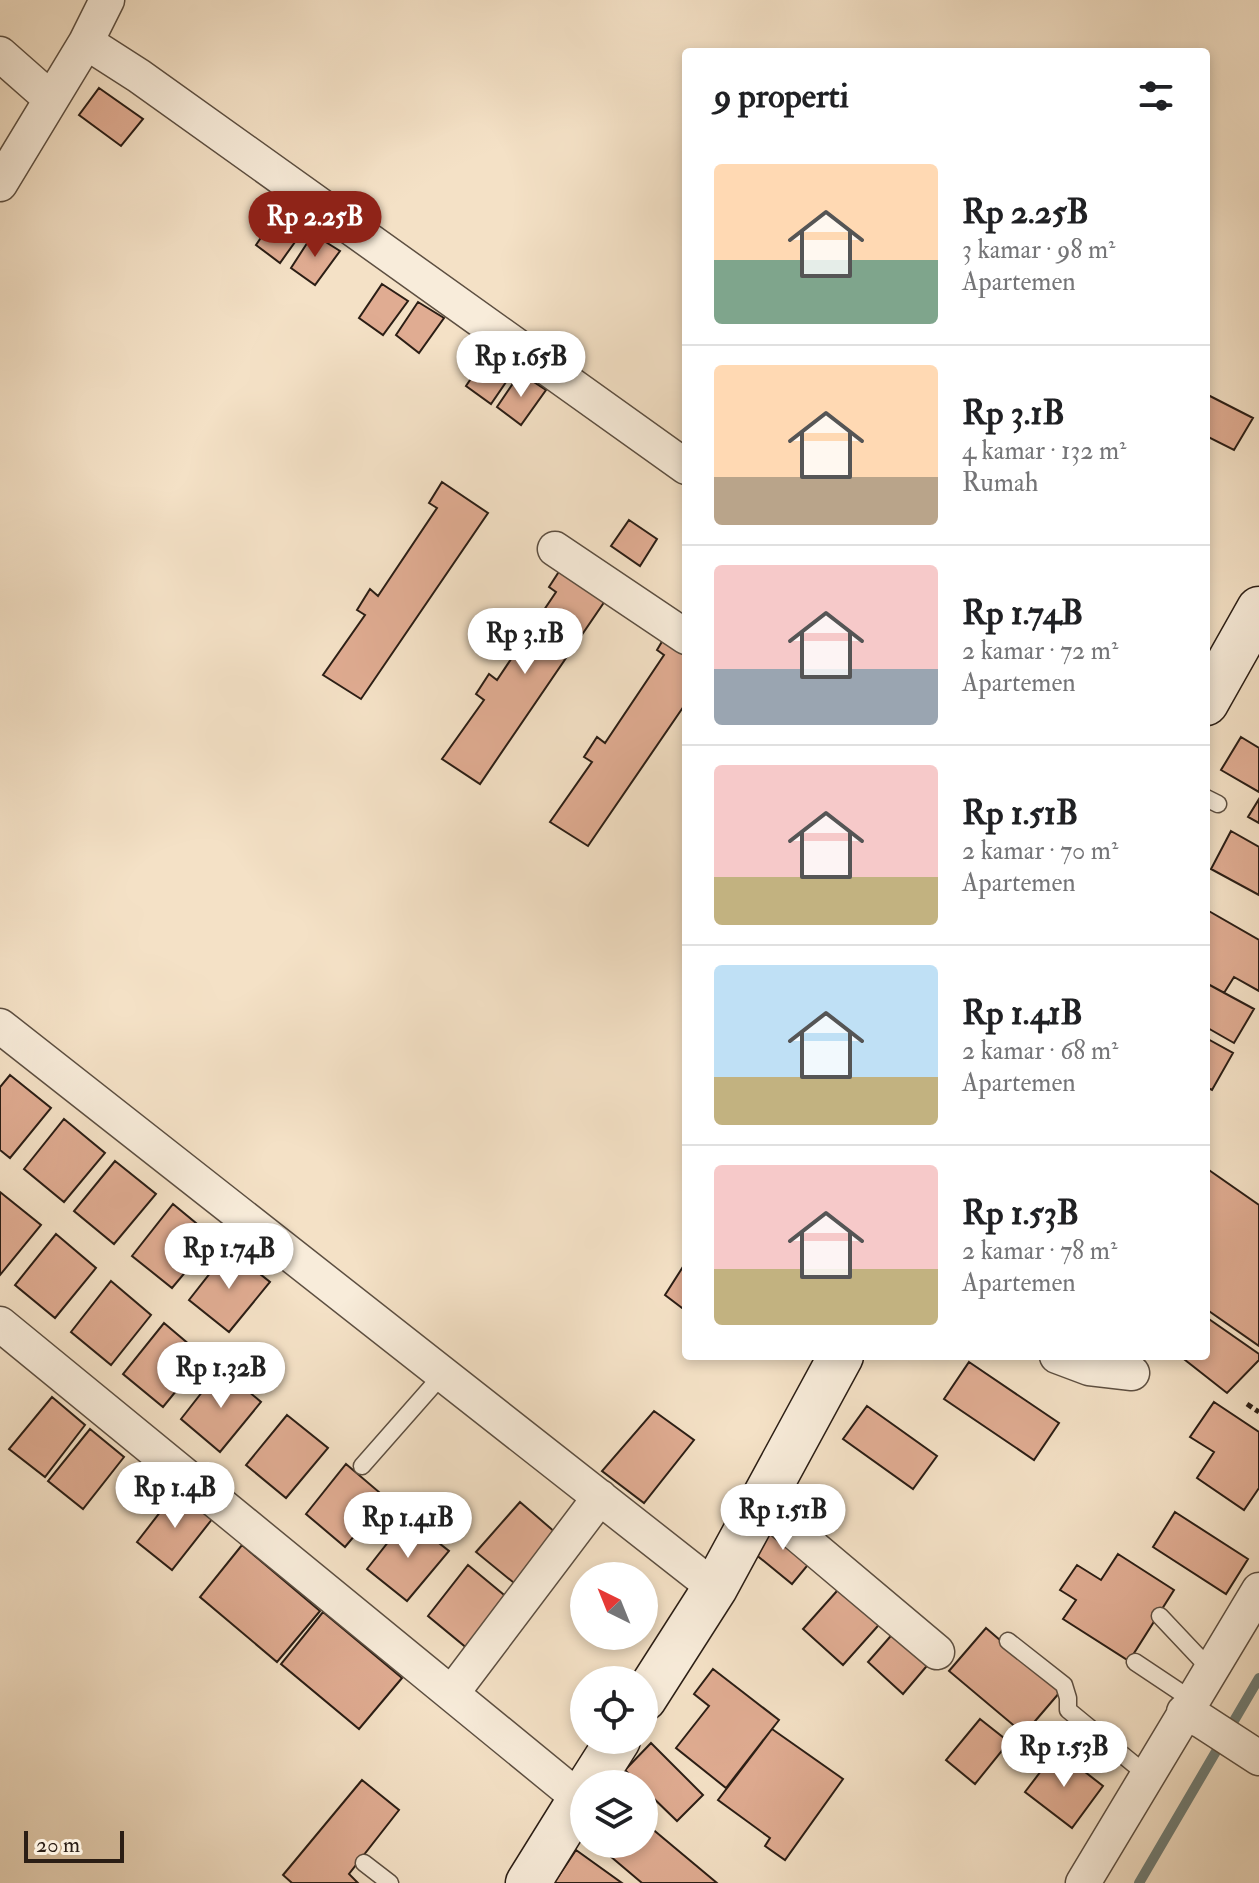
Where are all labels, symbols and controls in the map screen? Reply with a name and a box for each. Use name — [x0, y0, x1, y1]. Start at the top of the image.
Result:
icon: filters — [1134, 74, 1178, 118]
text: 9 properti — [714, 75, 849, 118]
pin: Rp 2.25B — [232, 191, 398, 259]
text: Rp 2.25B — [962, 191, 1089, 234]
icon: home — [778, 196, 874, 292]
text: Rp 2.25B — [266, 201, 364, 233]
text: 3 kamar · 98 m² — [962, 234, 1115, 266]
text: Apartemen — [962, 266, 1076, 298]
pin: Rp 1.65B — [438, 331, 604, 399]
text: Rp 1.65B — [474, 341, 568, 373]
text: Rp 3.1B — [962, 392, 1065, 435]
icon: home — [778, 397, 874, 493]
text: 4 kamar · 132 m² — [962, 435, 1126, 467]
text: Rumah — [962, 467, 1038, 499]
text: Rp 1.74B — [962, 592, 1083, 635]
icon: home — [778, 597, 874, 693]
pin: Rp 3.1B — [451, 608, 599, 676]
text: Rp 3.1B — [486, 618, 564, 650]
text: 2 kamar · 72 m² — [962, 635, 1118, 667]
text: Apartemen — [962, 667, 1076, 699]
text: Rp 1.51B — [962, 792, 1078, 835]
icon: home — [778, 797, 874, 893]
text: 2 kamar · 70 m² — [962, 835, 1118, 867]
text: Apartemen — [962, 867, 1076, 899]
text: Rp 1.41B — [962, 992, 1083, 1035]
icon: home — [778, 997, 874, 1093]
text: 2 kamar · 68 m² — [962, 1035, 1118, 1067]
text: Apartemen — [962, 1067, 1076, 1099]
text: Rp 1.53B — [962, 1192, 1079, 1235]
icon: home — [778, 1197, 874, 1293]
pin: Rp 1.74B — [146, 1223, 312, 1291]
text: Rp 1.74B — [183, 1233, 275, 1265]
text: 2 kamar · 78 m² — [962, 1235, 1117, 1267]
text: Apartemen — [962, 1267, 1076, 1299]
pin: Rp 1.32B — [138, 1342, 304, 1410]
text: Rp 1.32B — [175, 1352, 267, 1384]
pin: Rp 1.4B — [101, 1462, 249, 1530]
text: Rp 1.4B — [134, 1472, 217, 1504]
pin: Rp 1.51B — [700, 1484, 866, 1552]
pin: Rp 1.41B — [325, 1492, 491, 1560]
text: Rp 1.51B — [739, 1494, 827, 1526]
text: Rp 1.41B — [362, 1502, 454, 1534]
north arrow — [570, 1562, 658, 1650]
map controls — [570, 1562, 658, 1858]
button: locate — [570, 1666, 658, 1754]
pin: Rp 1.53B — [981, 1721, 1147, 1789]
text: Rp 1.53B — [1019, 1731, 1109, 1763]
button: layers — [570, 1770, 658, 1858]
scale bar — [24, 1827, 124, 1863]
text: 20 m — [36, 1831, 80, 1859]

